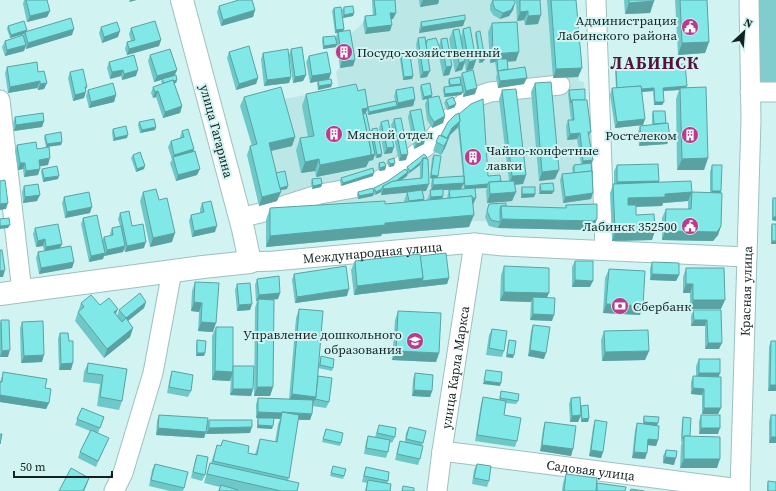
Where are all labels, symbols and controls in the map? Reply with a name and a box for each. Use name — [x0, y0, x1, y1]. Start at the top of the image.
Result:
place label: Администрация Лабинского района — [557, 12, 677, 44]
north arrow — [724, 12, 764, 52]
text: N — [741, 15, 755, 32]
public building icon: Администрация Лабинского района — [680, 17, 700, 37]
building icon: Посудо-хозяйственный — [334, 42, 354, 62]
place label: Посудо-хозяйственный — [357, 44, 500, 61]
district label: ЛАБИНСК — [610, 51, 700, 75]
street label: улица Гагарина — [196, 83, 237, 180]
building icon: Мясной отдел — [324, 124, 344, 144]
building icon: Ростелеком — [680, 125, 700, 145]
place label: Мясной отдел — [347, 126, 433, 143]
place label: Ростелеком — [605, 127, 677, 144]
place label: Чайно-конфетные лавки — [486, 142, 599, 174]
building icon: Чайно-конфетные лавки — [463, 147, 483, 167]
public building icon: Лабинск 352500 — [680, 216, 700, 236]
place label: Лабинск 352500 — [583, 218, 677, 235]
street label: Международная улица — [302, 238, 443, 267]
street label: Красная улица — [737, 245, 756, 336]
bank icon: Сбербанк — [610, 296, 630, 316]
place label: Сбербанк — [633, 298, 691, 315]
street label: улица Карла Маркса — [438, 304, 473, 430]
place label: Управление дошкольного образования — [243, 326, 402, 358]
school or university icon: Управление дошкольного образования — [405, 331, 425, 351]
scale bar — [14, 453, 112, 479]
street label: Садовая улица — [545, 456, 636, 485]
text: 50 m — [20, 459, 46, 475]

